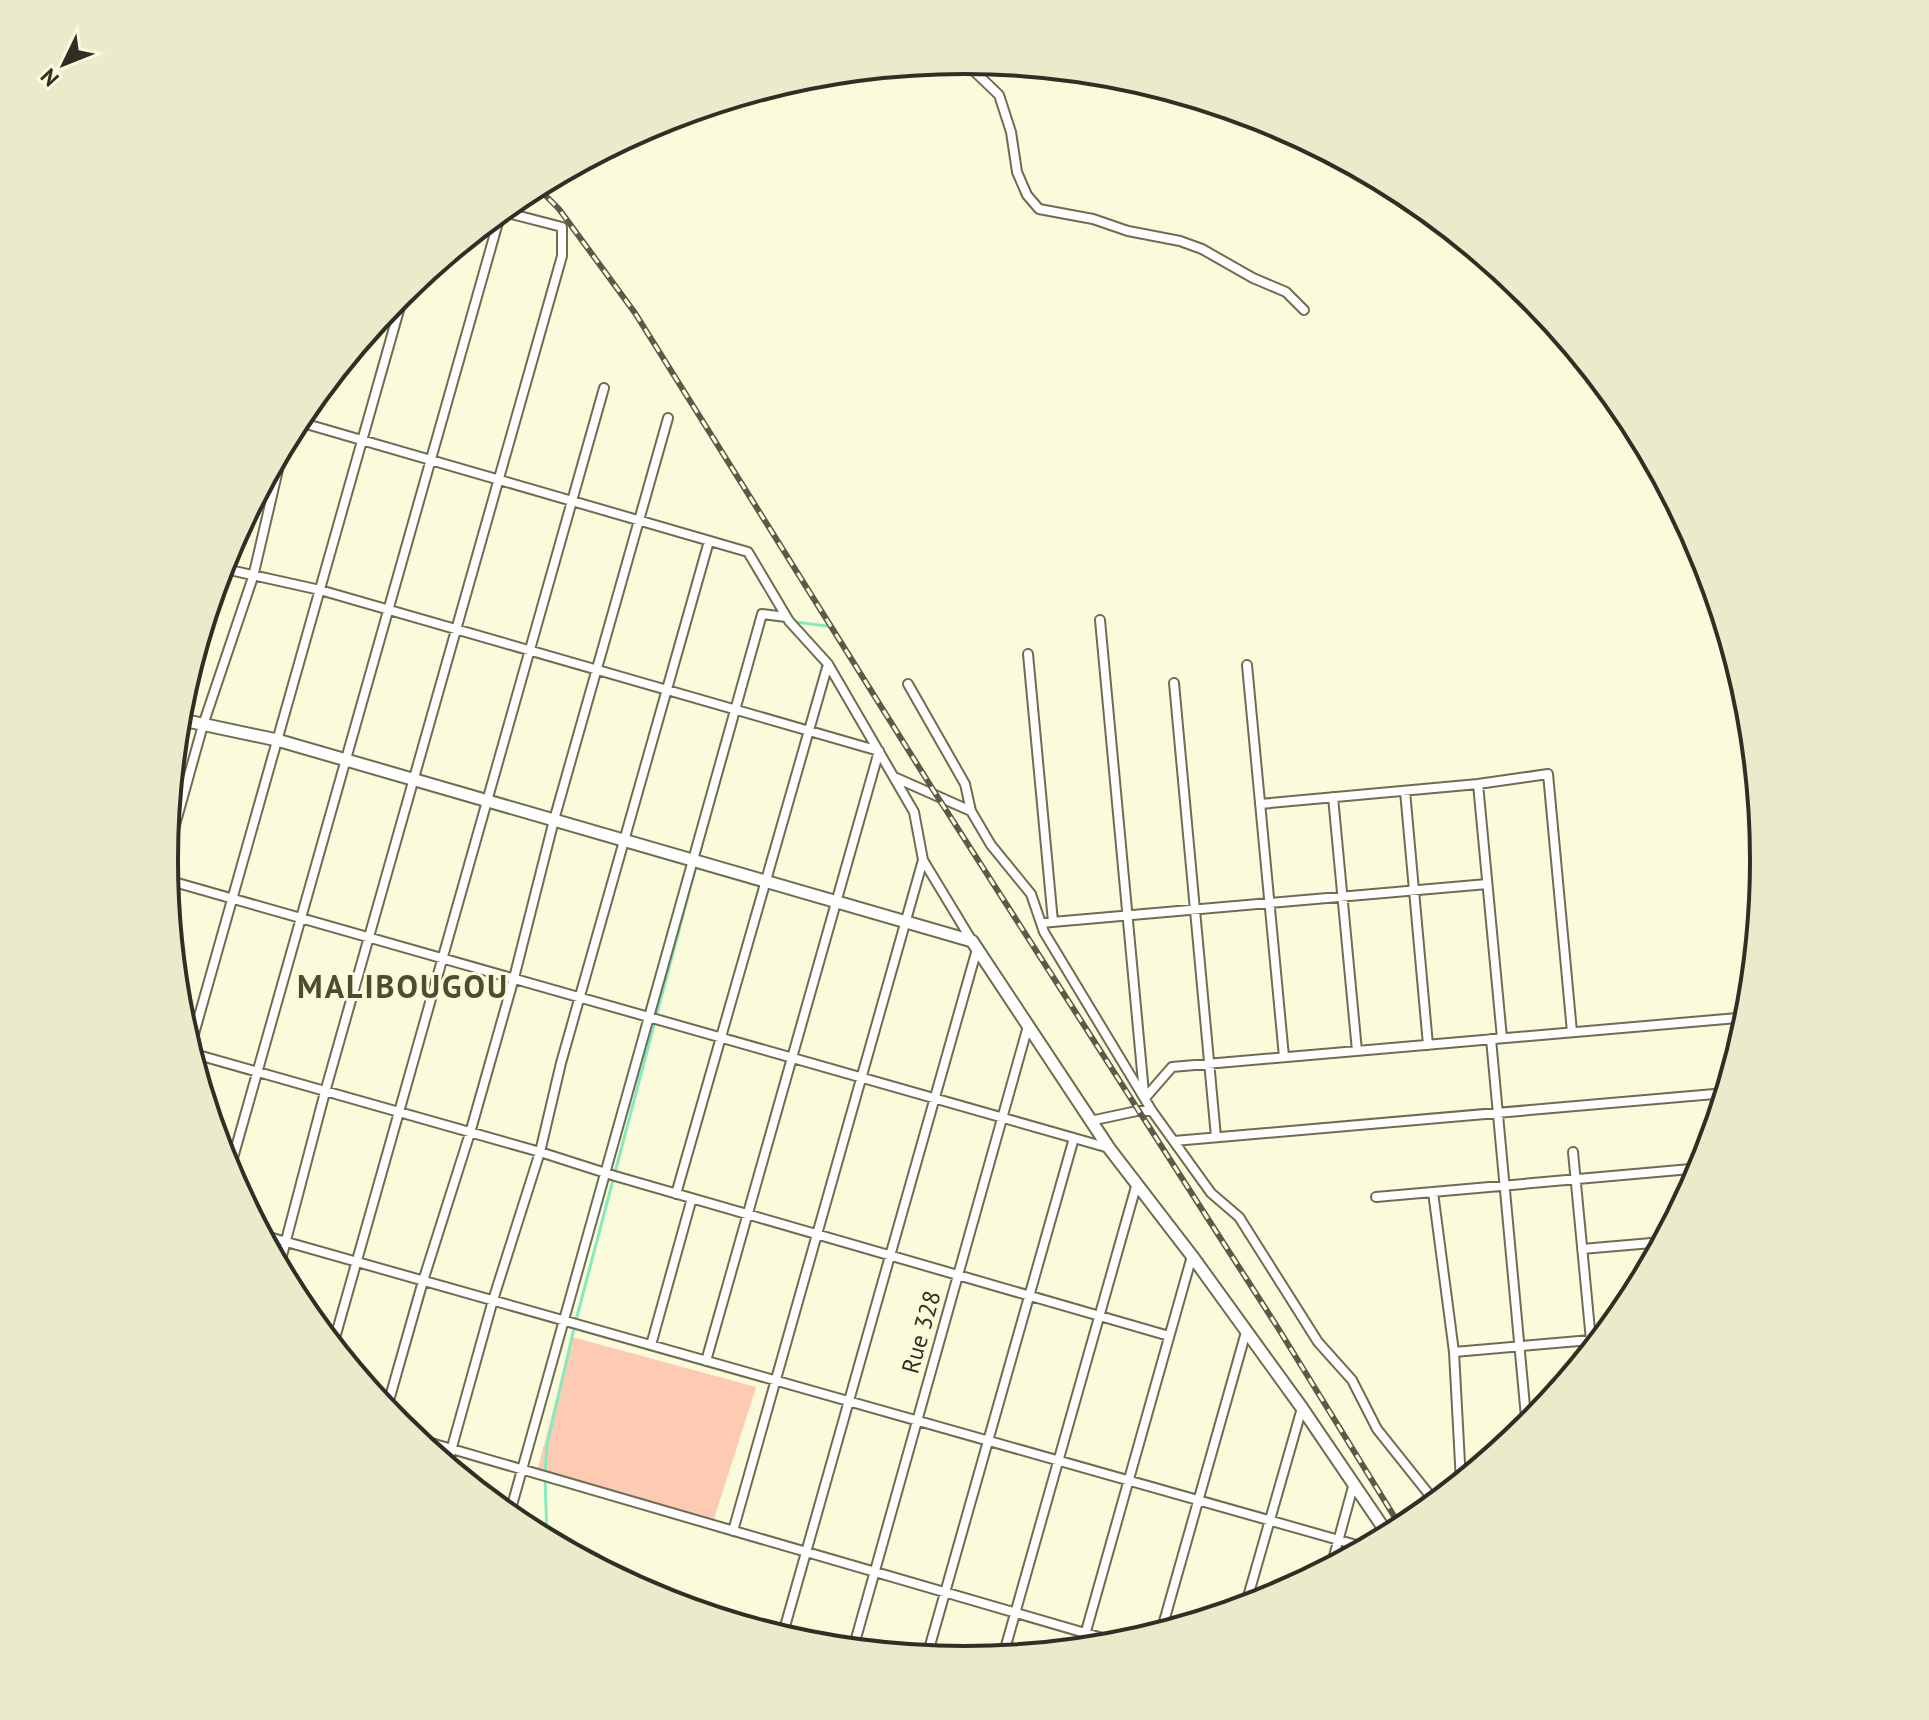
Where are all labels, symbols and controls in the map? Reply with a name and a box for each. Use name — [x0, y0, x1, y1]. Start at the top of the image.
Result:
north arrow — [24, 24, 104, 104]
text: N — [34, 63, 65, 92]
district label: MALIBOUGOU — [297, 965, 509, 1007]
street label: Rue 328 — [894, 1287, 948, 1377]

